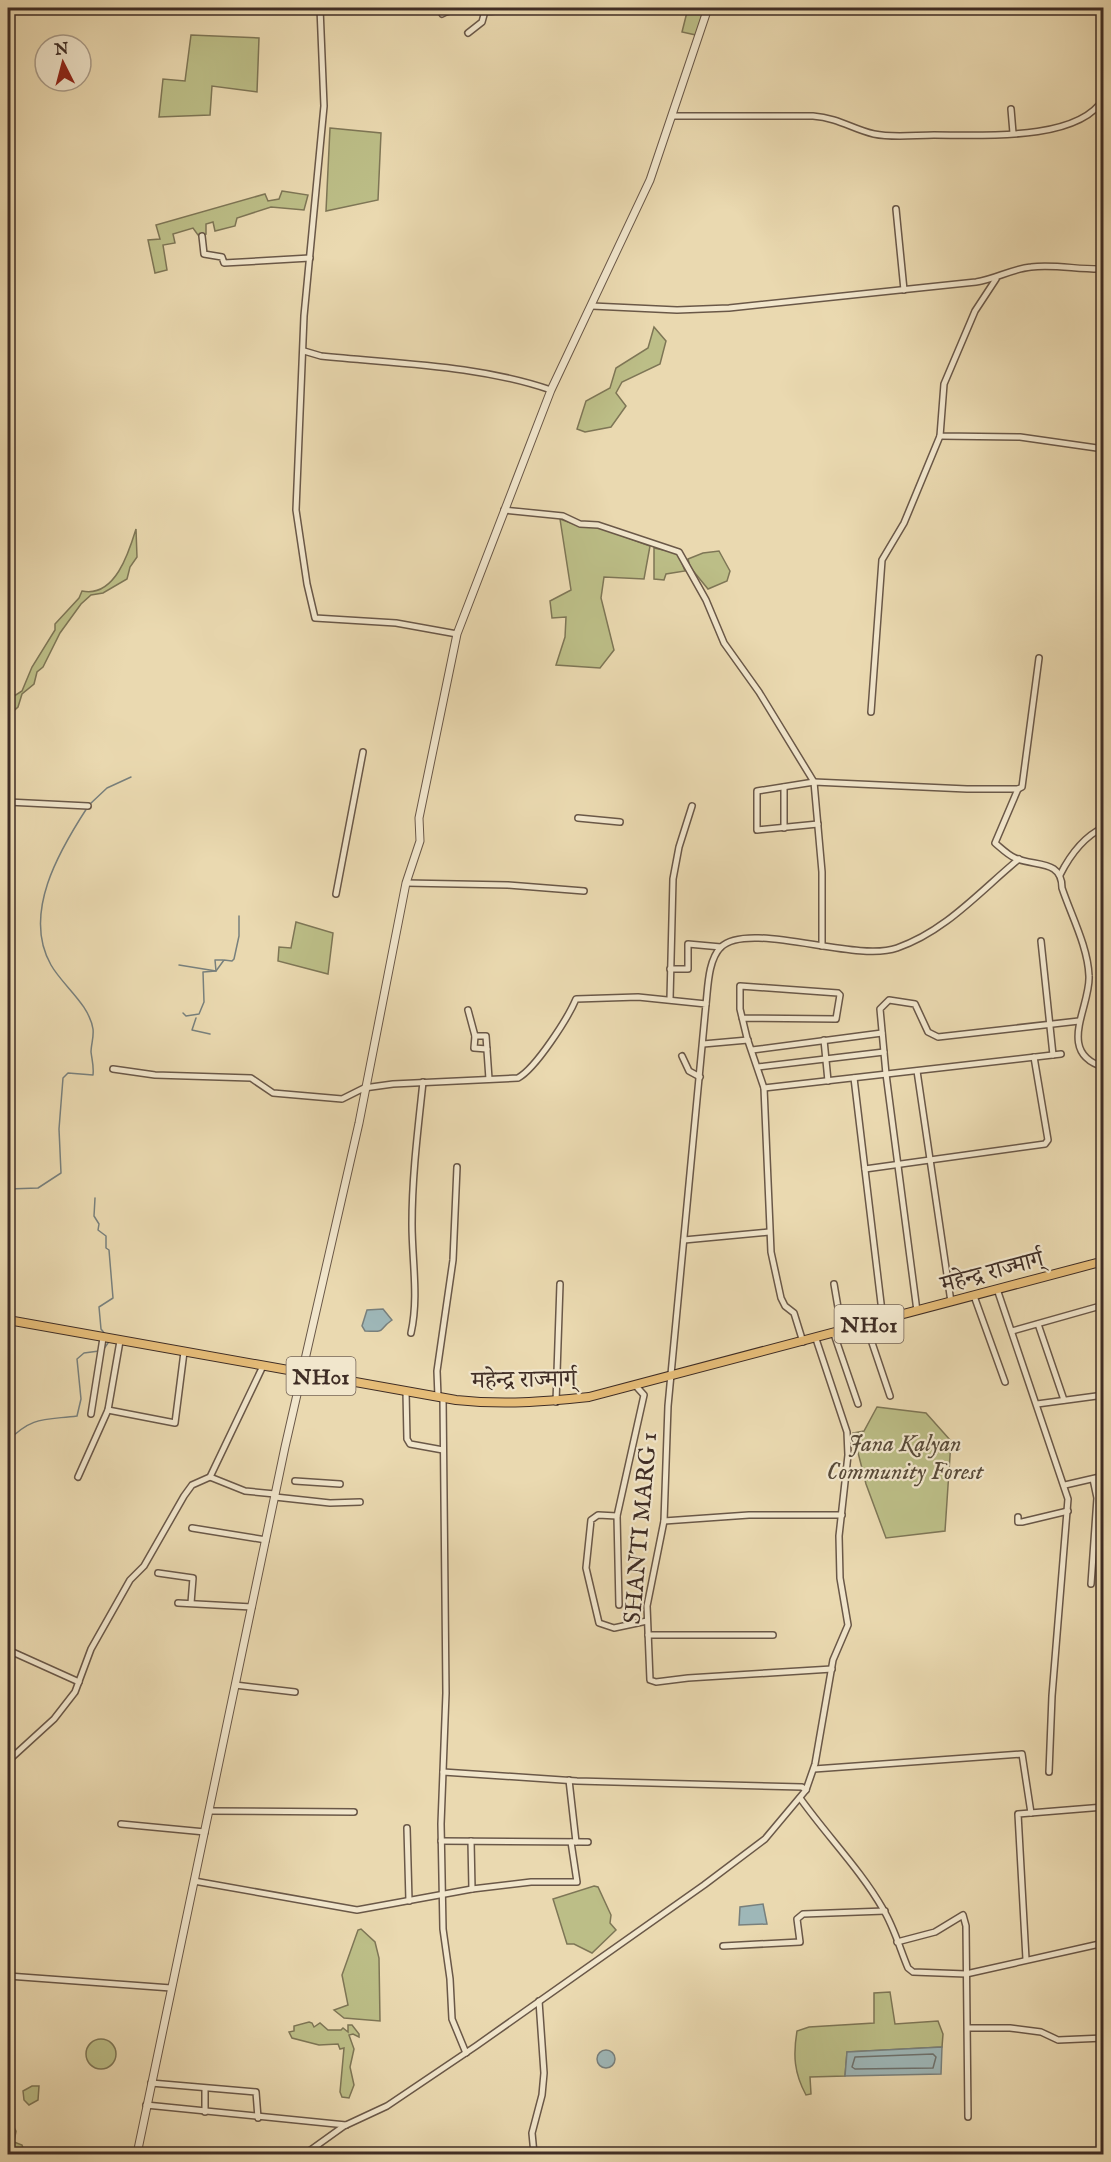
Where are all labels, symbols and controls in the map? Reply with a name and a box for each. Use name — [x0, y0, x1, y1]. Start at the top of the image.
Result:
north arrow — [33, 33, 93, 93]
text: N — [53, 39, 70, 61]
street label: महेन्द्र राज्मार्ग् — [937, 1243, 1050, 1301]
road number: NH01 — [834, 1305, 904, 1343]
road number: NH01 — [286, 1357, 356, 1395]
street label: महेन्द्र राज्मार्ग् — [470, 1364, 580, 1397]
park label: Jana Kalyan Community Forest — [827, 1429, 985, 1488]
street label: SHANTI MARG 1 — [618, 1431, 665, 1625]

